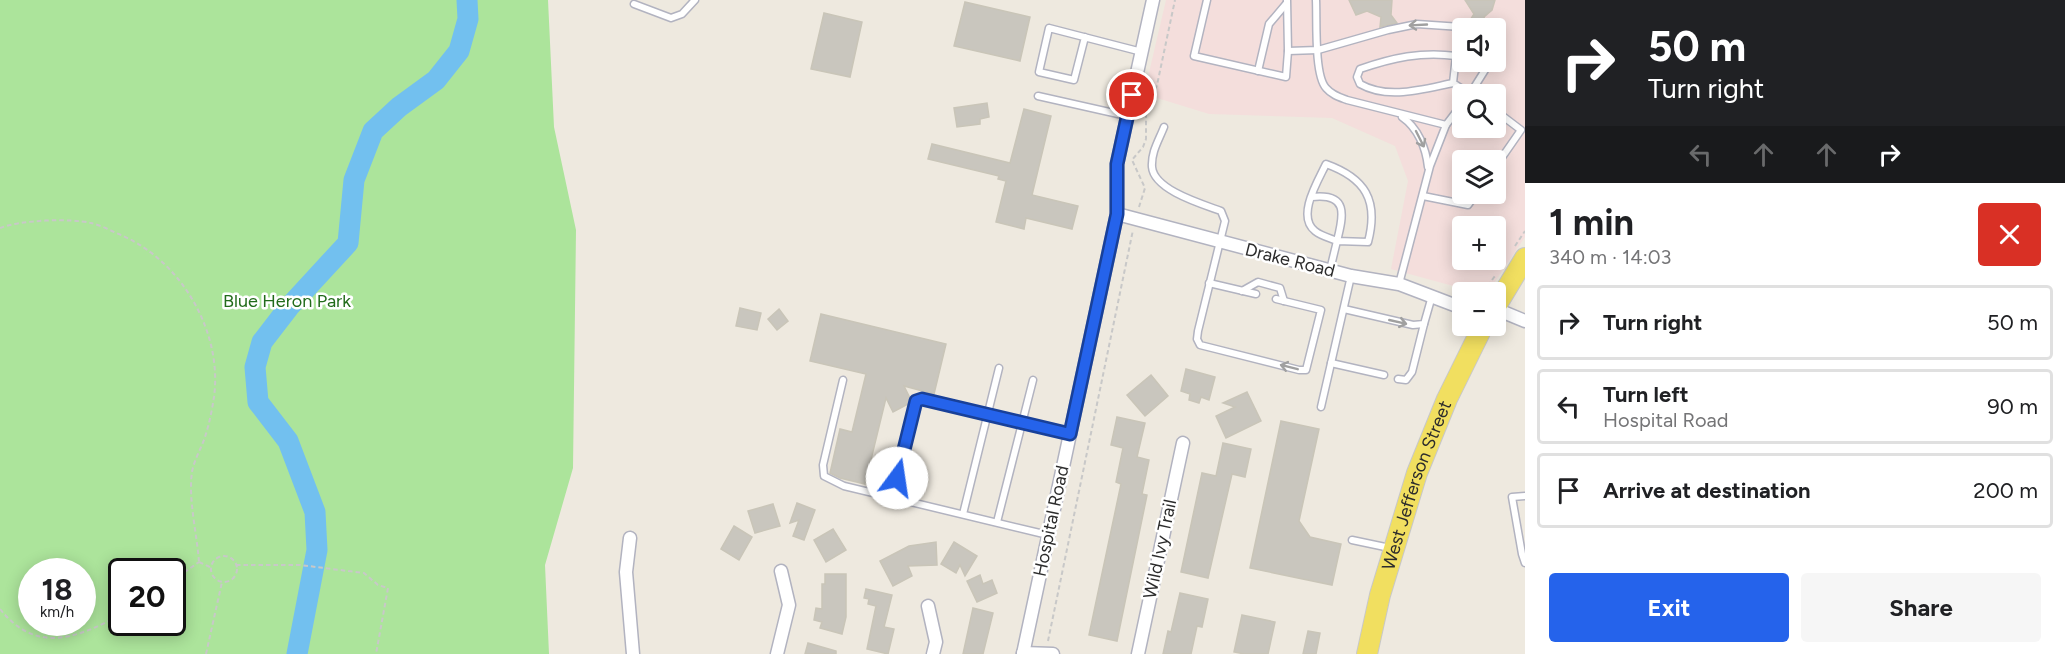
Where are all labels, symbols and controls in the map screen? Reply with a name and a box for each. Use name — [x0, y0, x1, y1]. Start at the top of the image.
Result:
map controls — [1452, 18, 1506, 336]
button: sound — [1452, 18, 1506, 72]
one-way arrow — [1409, 20, 1428, 31]
text: 50 m — [1648, 21, 1746, 72]
icon: right — [1549, 24, 1627, 102]
pin — [1106, 69, 1157, 120]
text: Turn right — [1648, 72, 1764, 105]
icon: arrive — [1115, 78, 1148, 111]
button: search — [1452, 84, 1506, 138]
one-way arrow — [1415, 130, 1426, 148]
icon: left — [1684, 138, 1717, 171]
icon: ahead — [1747, 138, 1780, 171]
icon: ahead — [1810, 138, 1843, 171]
icon: right — [1873, 138, 1906, 171]
button: layers — [1452, 150, 1506, 204]
text: 1 min — [1549, 201, 1634, 244]
button: close — [1978, 203, 2041, 266]
button: + — [1452, 216, 1506, 270]
street label: Drake Road — [1243, 238, 1337, 282]
text: 340 m · 14:03 — [1549, 245, 1671, 269]
button: − — [1452, 282, 1506, 336]
park label: Blue Heron Park — [223, 290, 351, 312]
icon: right — [1552, 306, 1585, 339]
text: Turn right — [1603, 309, 1702, 336]
text: 50 m — [1987, 309, 2038, 336]
one-way arrow — [1388, 317, 1407, 328]
one-way arrow — [1279, 361, 1298, 373]
text: Turn left — [1603, 381, 1689, 408]
icon: left — [1552, 390, 1585, 423]
text: 90 m — [1987, 393, 2038, 420]
street label: West Jefferson Street — [1377, 397, 1456, 573]
text: Hospital Road — [1603, 408, 1729, 432]
position arrow — [865, 446, 929, 510]
street label: Hospital Road — [1028, 463, 1074, 579]
icon: arrive — [1552, 474, 1585, 507]
text: Arrive at destination — [1603, 477, 1811, 504]
text: 200 m — [1973, 477, 2038, 504]
street label: Wild Ivy Trail — [1139, 497, 1181, 601]
speed limit sign: 20 — [108, 558, 186, 636]
text: 18 — [41, 571, 73, 608]
button: Exit — [1549, 573, 1789, 642]
button: Share — [1801, 573, 2041, 642]
text: km/h — [40, 603, 74, 621]

